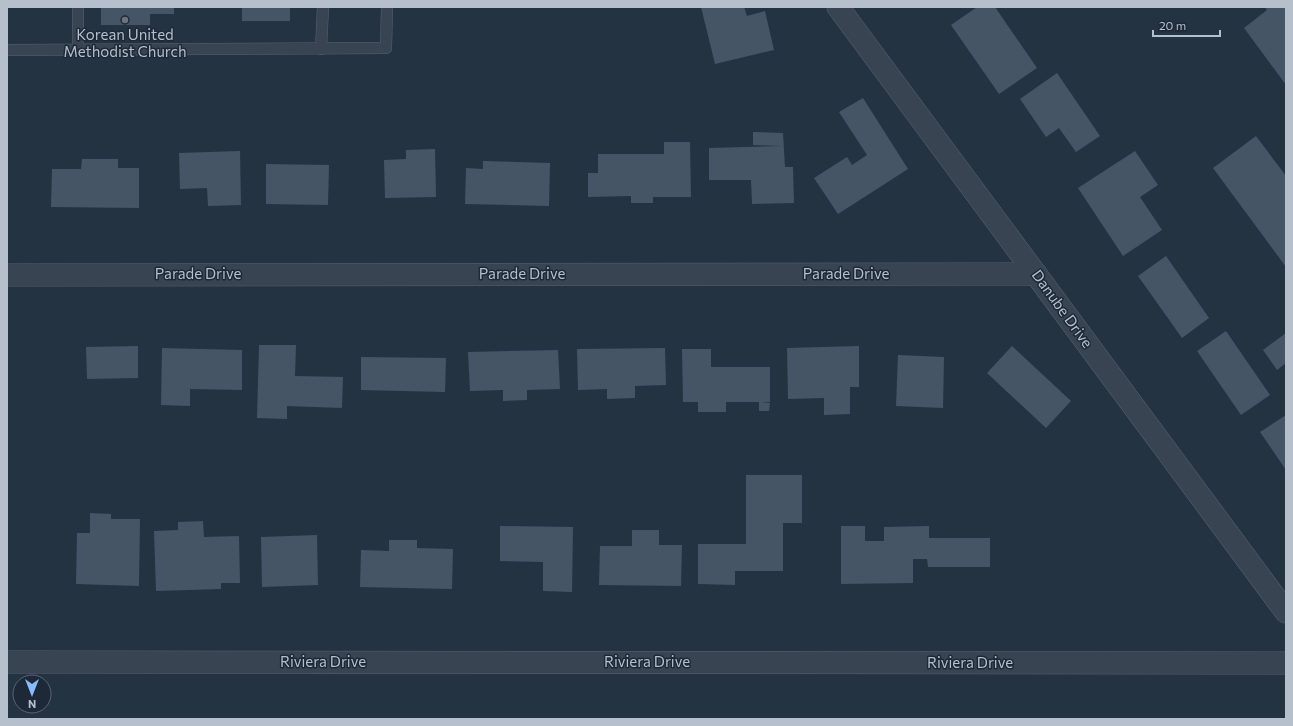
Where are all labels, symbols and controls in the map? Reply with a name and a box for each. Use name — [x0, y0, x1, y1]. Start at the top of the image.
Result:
scale bar — [1153, 12, 1220, 38]
marker: Korean United Methodist Church — [120, 15, 130, 25]
text: 20 m — [1159, 18, 1186, 32]
place label: Korean United Methodist Church — [63, 25, 187, 60]
street label: Parade Drive — [155, 264, 241, 282]
street label: Parade Drive — [479, 264, 565, 282]
street label: Parade Drive — [803, 264, 889, 282]
street label: Danube Drive — [1029, 266, 1097, 351]
street label: Riviera Drive — [280, 652, 366, 670]
street label: Riviera Drive — [604, 652, 690, 670]
street label: Riviera Drive — [927, 653, 1013, 671]
north arrow — [12, 674, 52, 714]
text: N — [28, 698, 36, 711]

